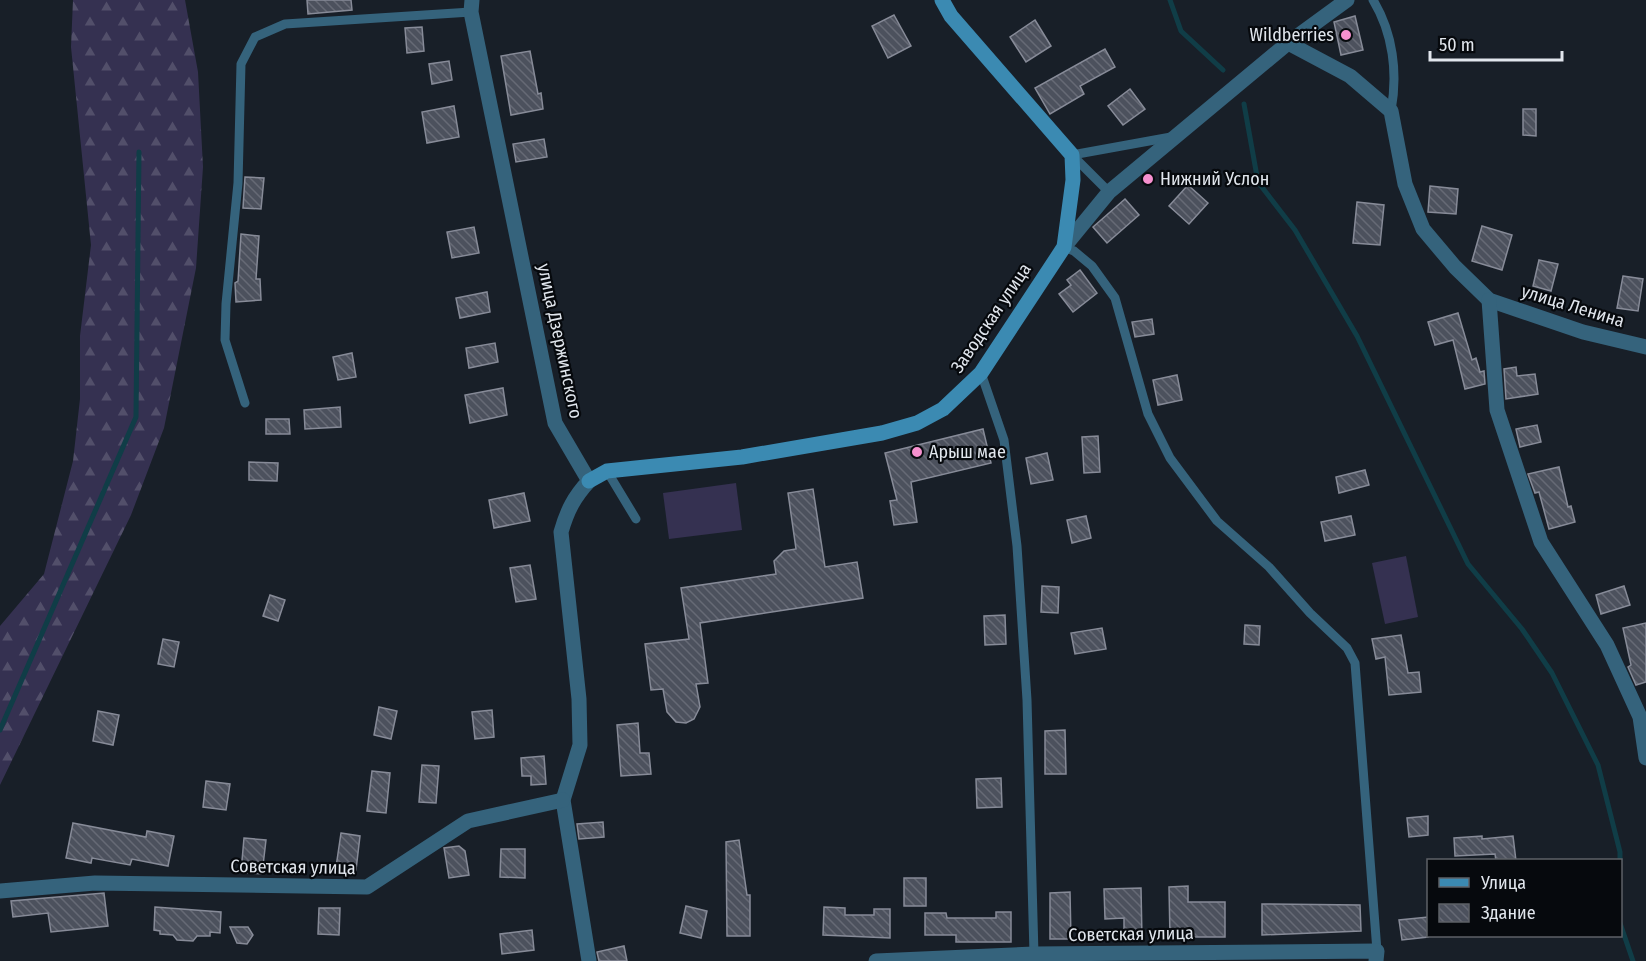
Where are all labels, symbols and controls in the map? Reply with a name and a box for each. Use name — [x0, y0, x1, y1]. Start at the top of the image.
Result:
place label: Wildberries — [1250, 24, 1334, 46]
scale bar — [1430, 24, 1562, 62]
marker: Wildberries — [1339, 28, 1353, 42]
text: 50 m — [1439, 34, 1475, 56]
place label: Нижний Услон — [1160, 168, 1269, 190]
marker: Нижний Услон — [1141, 172, 1155, 186]
street label: Заводская улица — [946, 259, 1036, 377]
street label: улица Дзержинского — [533, 262, 587, 420]
street label: улица Ленина — [1519, 280, 1627, 332]
place label: Арыш мае — [929, 441, 1006, 463]
marker: Арыш мае — [910, 445, 924, 459]
street label: Советская улица — [230, 855, 356, 879]
legend — [1427, 859, 1622, 937]
text: Улица — [1480, 872, 1526, 894]
text: Здание — [1481, 902, 1536, 924]
street label: Советская улица — [1068, 922, 1194, 946]

